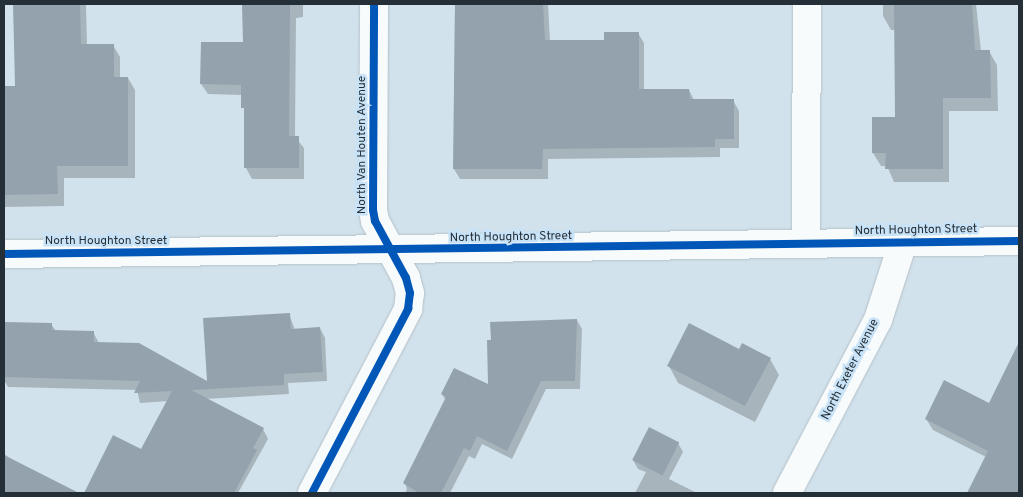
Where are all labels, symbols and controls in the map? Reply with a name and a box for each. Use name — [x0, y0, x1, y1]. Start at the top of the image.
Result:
street label: North Van Houten Avenue — [356, 75, 370, 215]
street label: North Houghton Street — [855, 223, 977, 239]
street label: North Houghton Street — [450, 230, 572, 246]
street label: North Houghton Street — [45, 235, 167, 249]
street label: North Exeter Avenue — [819, 317, 883, 423]

